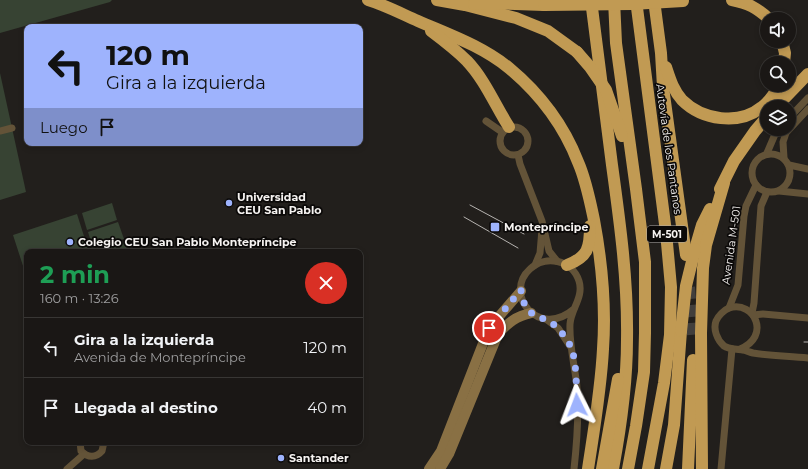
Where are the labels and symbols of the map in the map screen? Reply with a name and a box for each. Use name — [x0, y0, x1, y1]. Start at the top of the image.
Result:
street label: Autovía de los Pantanos — [653, 83, 685, 216]
place label: Universidad CEU San Pablo — [237, 190, 321, 217]
marker: Universidad CEU San Pablo — [224, 198, 234, 208]
street label: Avenida M-501 — [719, 205, 743, 285]
place label: Montepríncipe — [504, 220, 588, 234]
marker: Montepríncipe — [489, 221, 501, 233]
road number: M-501 — [647, 226, 687, 242]
place label: Colegio CEU San Pablo Montepríncipe — [78, 235, 297, 249]
marker: Colegio CEU San Pablo Montepríncipe — [65, 237, 75, 247]
pin — [472, 311, 506, 345]
position arrow — [556, 384, 598, 426]
place label: Santander — [289, 451, 349, 465]
marker: Santander — [276, 453, 286, 463]

